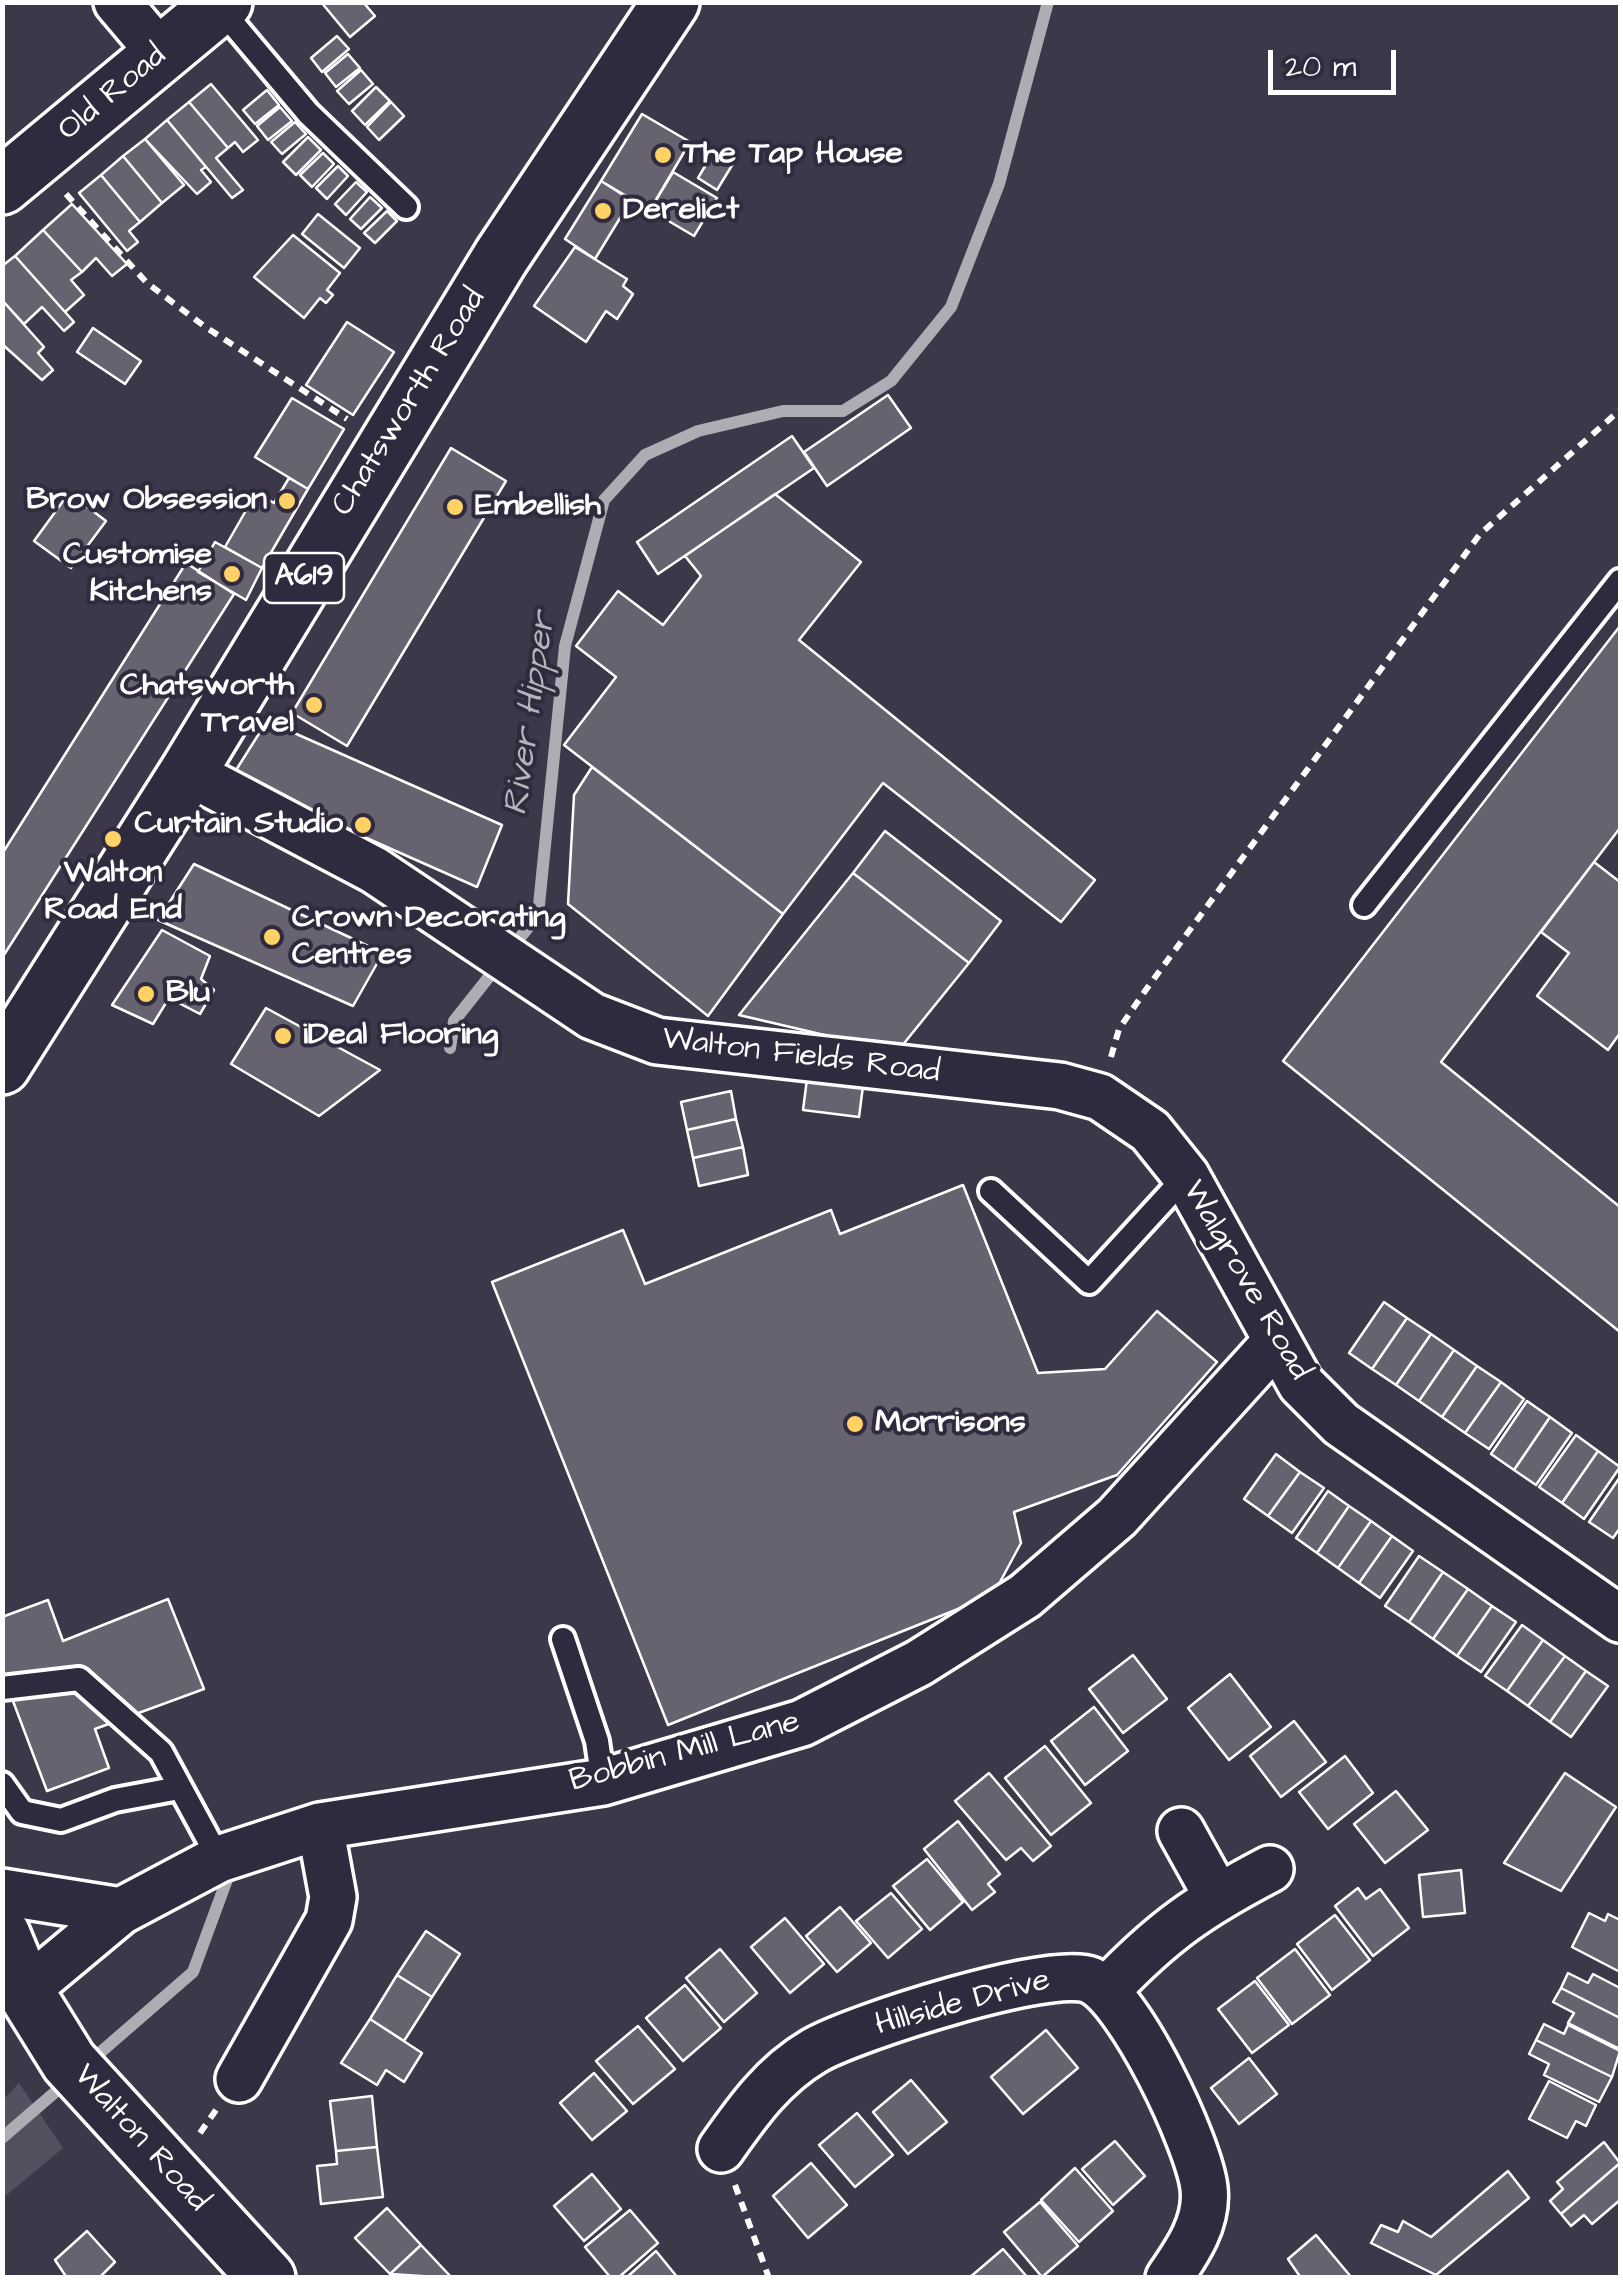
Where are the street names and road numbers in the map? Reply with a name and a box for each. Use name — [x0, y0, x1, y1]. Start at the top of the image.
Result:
street label: Old Road — [51, 38, 175, 150]
street label: Chatsworth Road — [325, 282, 495, 524]
road number: A619 — [264, 553, 344, 603]
street label: Walton Fields Road — [660, 1021, 942, 1093]
street label: Walgrove Road — [1172, 1174, 1318, 1388]
street label: Bobbin Mill Lane — [566, 1704, 804, 1802]
street label: Hillside Drive — [872, 1962, 1054, 2046]
street label: Walton Road — [64, 2058, 216, 2220]

